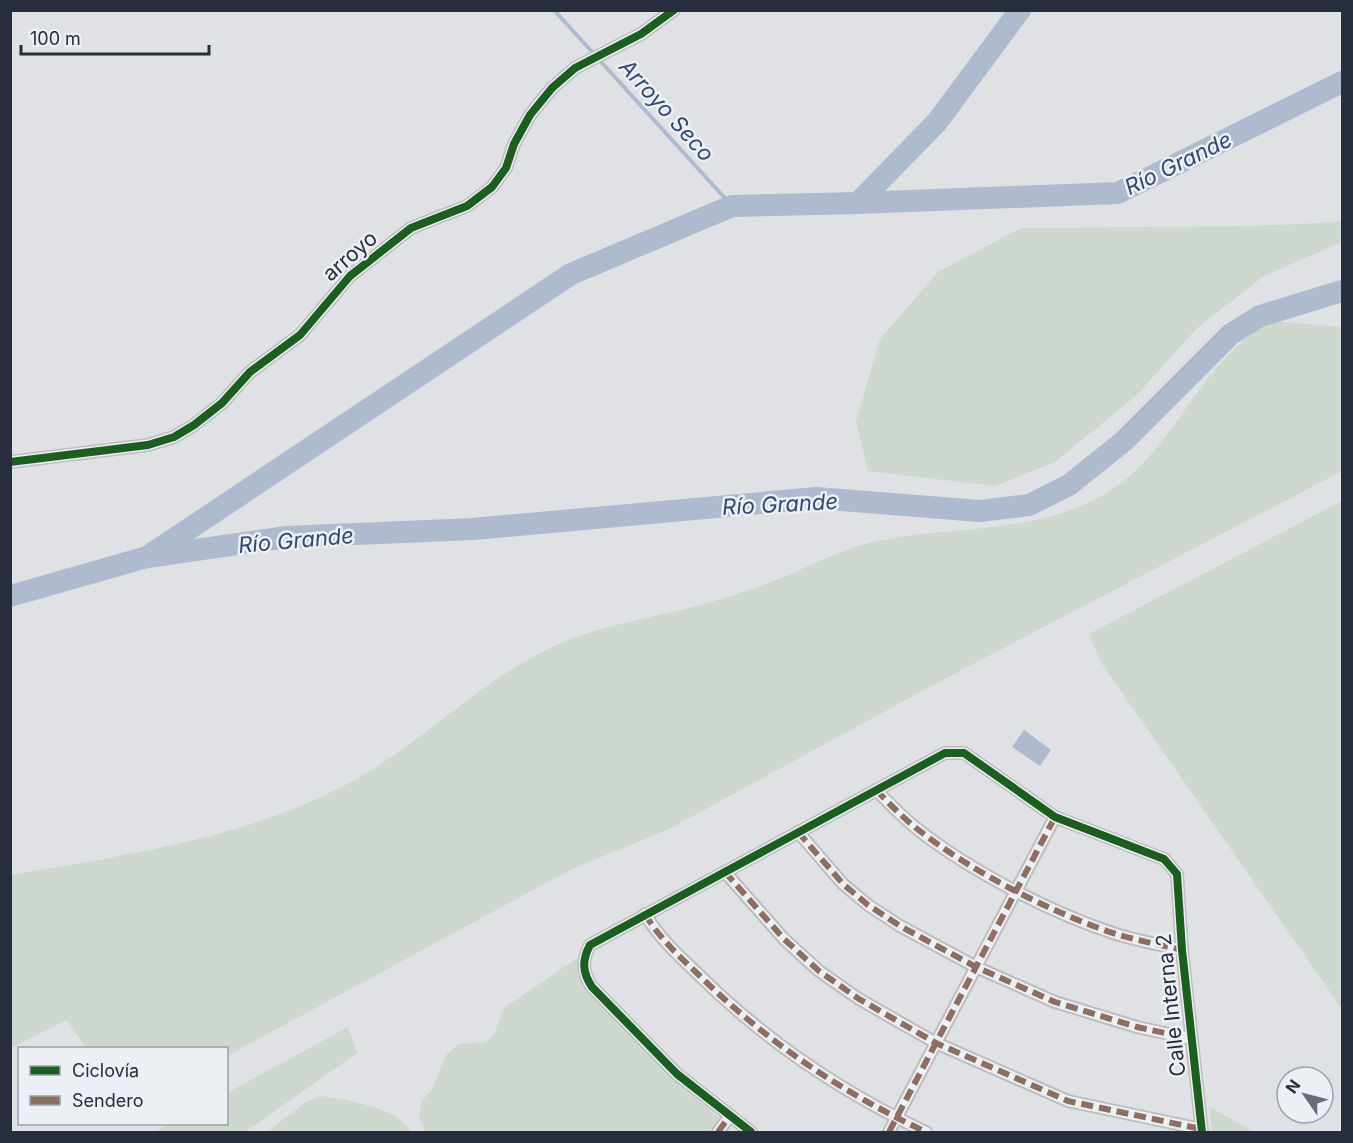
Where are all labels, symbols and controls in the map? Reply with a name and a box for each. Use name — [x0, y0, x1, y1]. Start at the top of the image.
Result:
scale bar — [21, 18, 208, 56]
text: 100 m — [30, 28, 81, 49]
water label: Arroyo Seco — [614, 53, 720, 166]
water label: Río Grande — [1120, 126, 1236, 200]
street label: arroyo — [317, 225, 382, 286]
water label: Río Grande — [721, 488, 839, 520]
water label: Río Grande — [237, 522, 355, 558]
street label: Calle Interna 2 — [1151, 932, 1190, 1078]
legend — [18, 1047, 228, 1125]
text: Ciclovía — [72, 1060, 139, 1081]
north arrow — [1275, 1065, 1335, 1125]
text: N — [1281, 1076, 1304, 1097]
text: Sendero — [72, 1090, 143, 1111]

